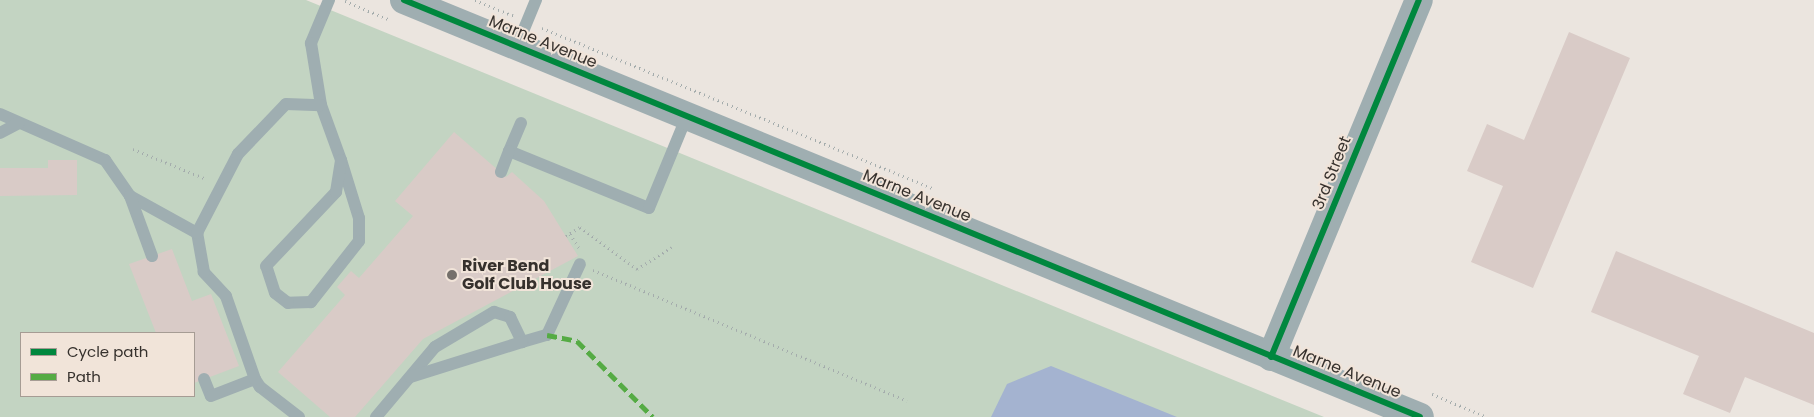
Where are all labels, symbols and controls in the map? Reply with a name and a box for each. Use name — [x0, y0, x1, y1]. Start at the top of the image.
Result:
street label: Marne Avenue — [486, 12, 600, 72]
street label: 3rd Street — [1309, 134, 1355, 212]
street label: Marne Avenue — [860, 166, 974, 226]
place label: River Bend Golf Club House — [462, 256, 592, 294]
marker: River Bend Golf Club House — [446, 269, 458, 281]
legend — [20, 332, 195, 397]
text: Cycle path — [67, 341, 148, 362]
street label: Marne Avenue — [1290, 342, 1404, 402]
text: Path — [67, 366, 101, 387]

